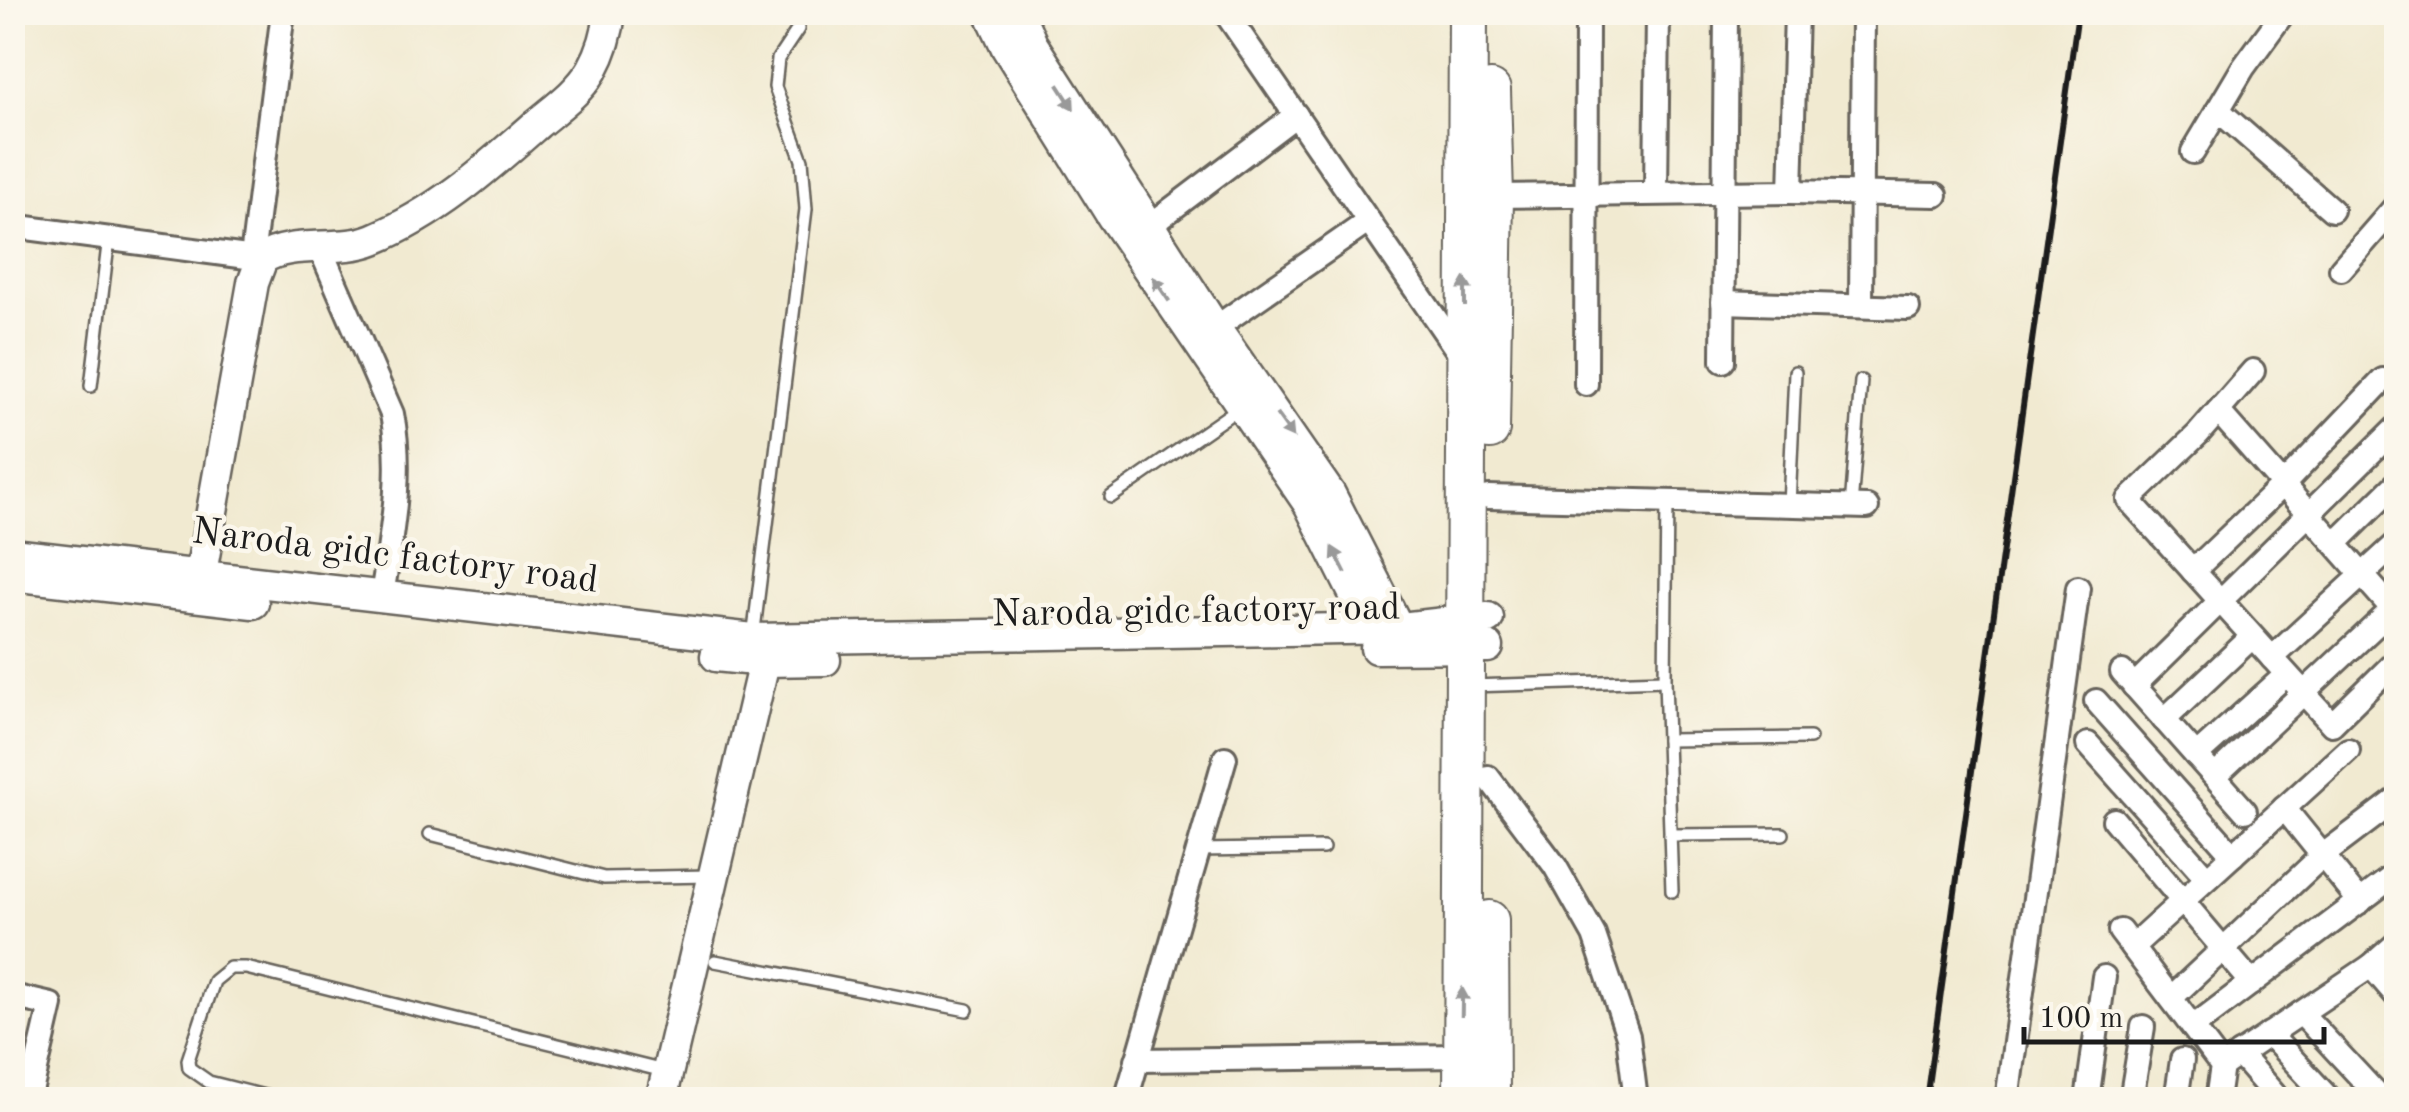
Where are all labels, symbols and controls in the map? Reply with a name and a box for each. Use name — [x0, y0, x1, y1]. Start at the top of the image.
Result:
one-way arrow — [1056, 84, 1074, 111]
one-way arrow — [1152, 275, 1171, 302]
one-way arrow — [1457, 276, 1473, 308]
one-way arrow — [1275, 413, 1294, 439]
street label: Naroda gidc factory road — [190, 513, 600, 601]
one-way arrow — [1331, 546, 1348, 575]
street label: Naroda gidc factory road — [991, 589, 1401, 635]
scale bar — [2024, 982, 2324, 1044]
one-way arrow — [1455, 986, 1471, 1018]
text: 100 m — [2039, 1004, 2123, 1034]

